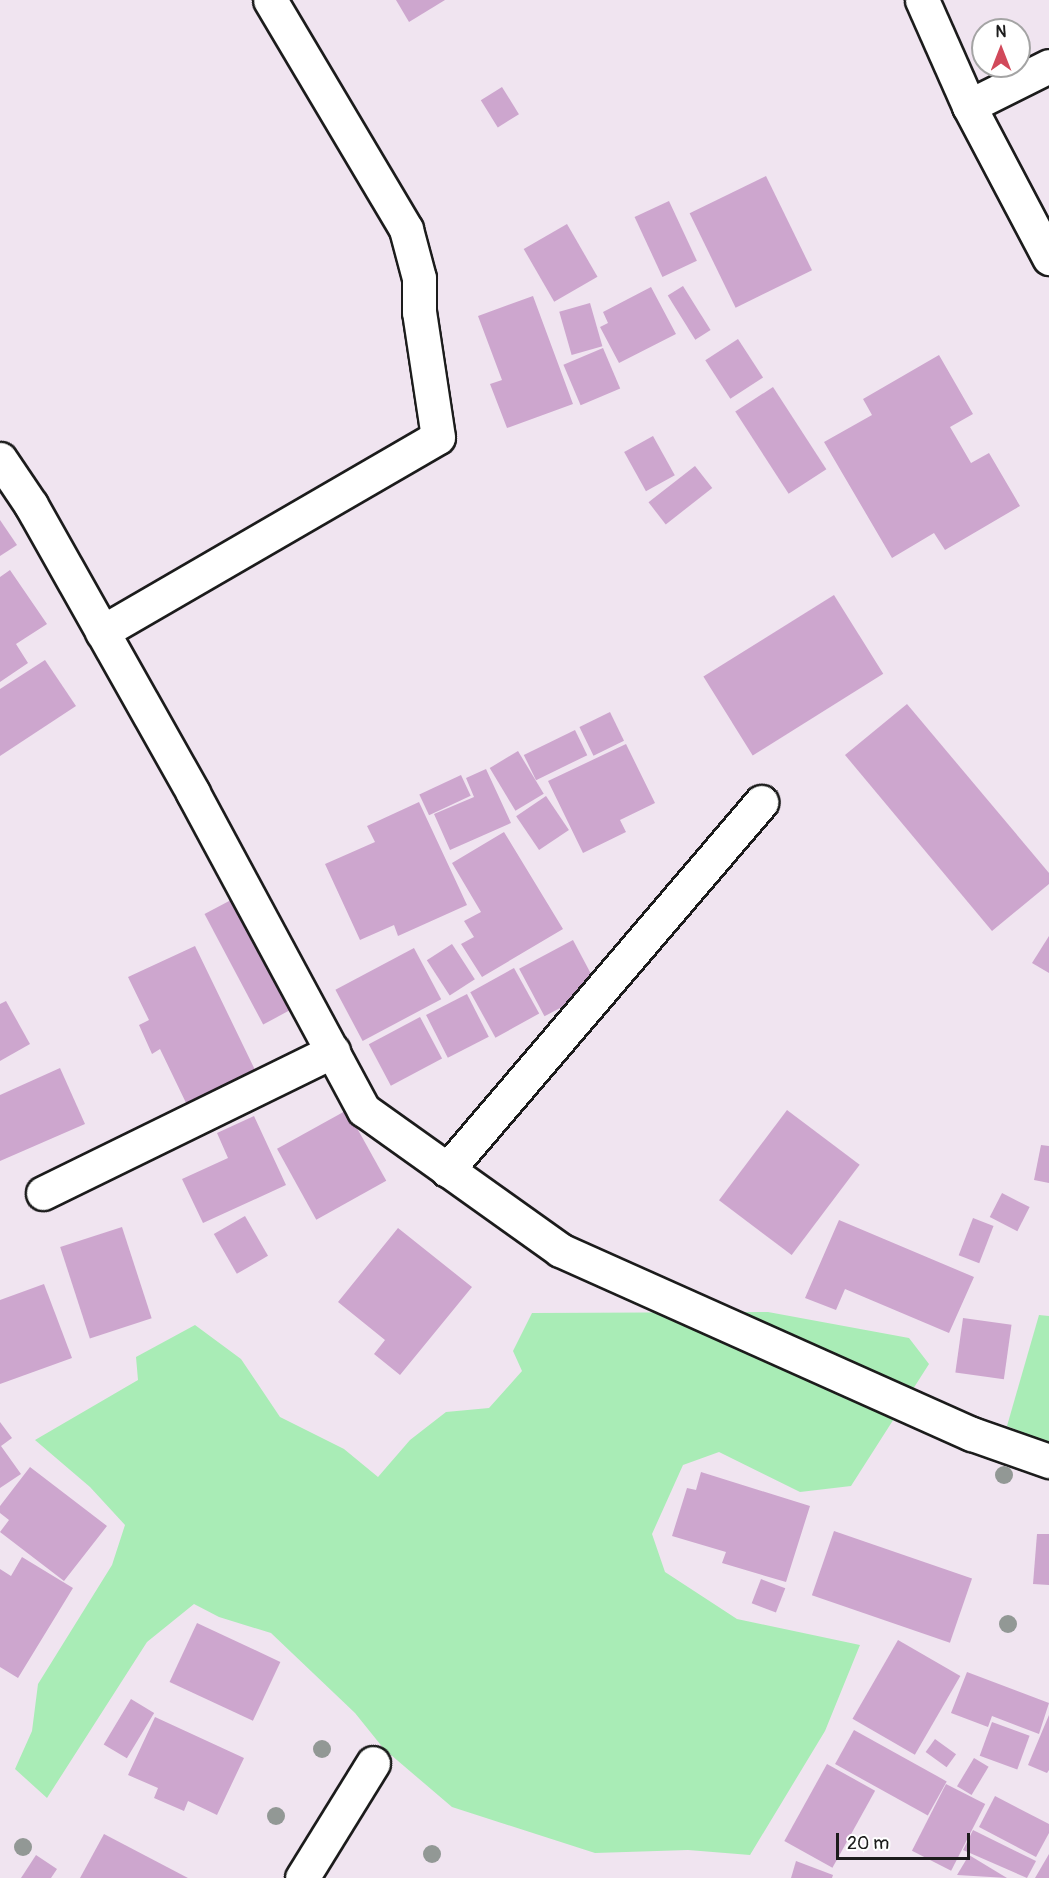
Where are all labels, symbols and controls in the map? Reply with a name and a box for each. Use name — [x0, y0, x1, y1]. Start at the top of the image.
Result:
north arrow — [971, 18, 1031, 78]
text: N — [996, 22, 1006, 42]
scale bar — [839, 1821, 972, 1859]
text: 20 m — [847, 1832, 889, 1855]

